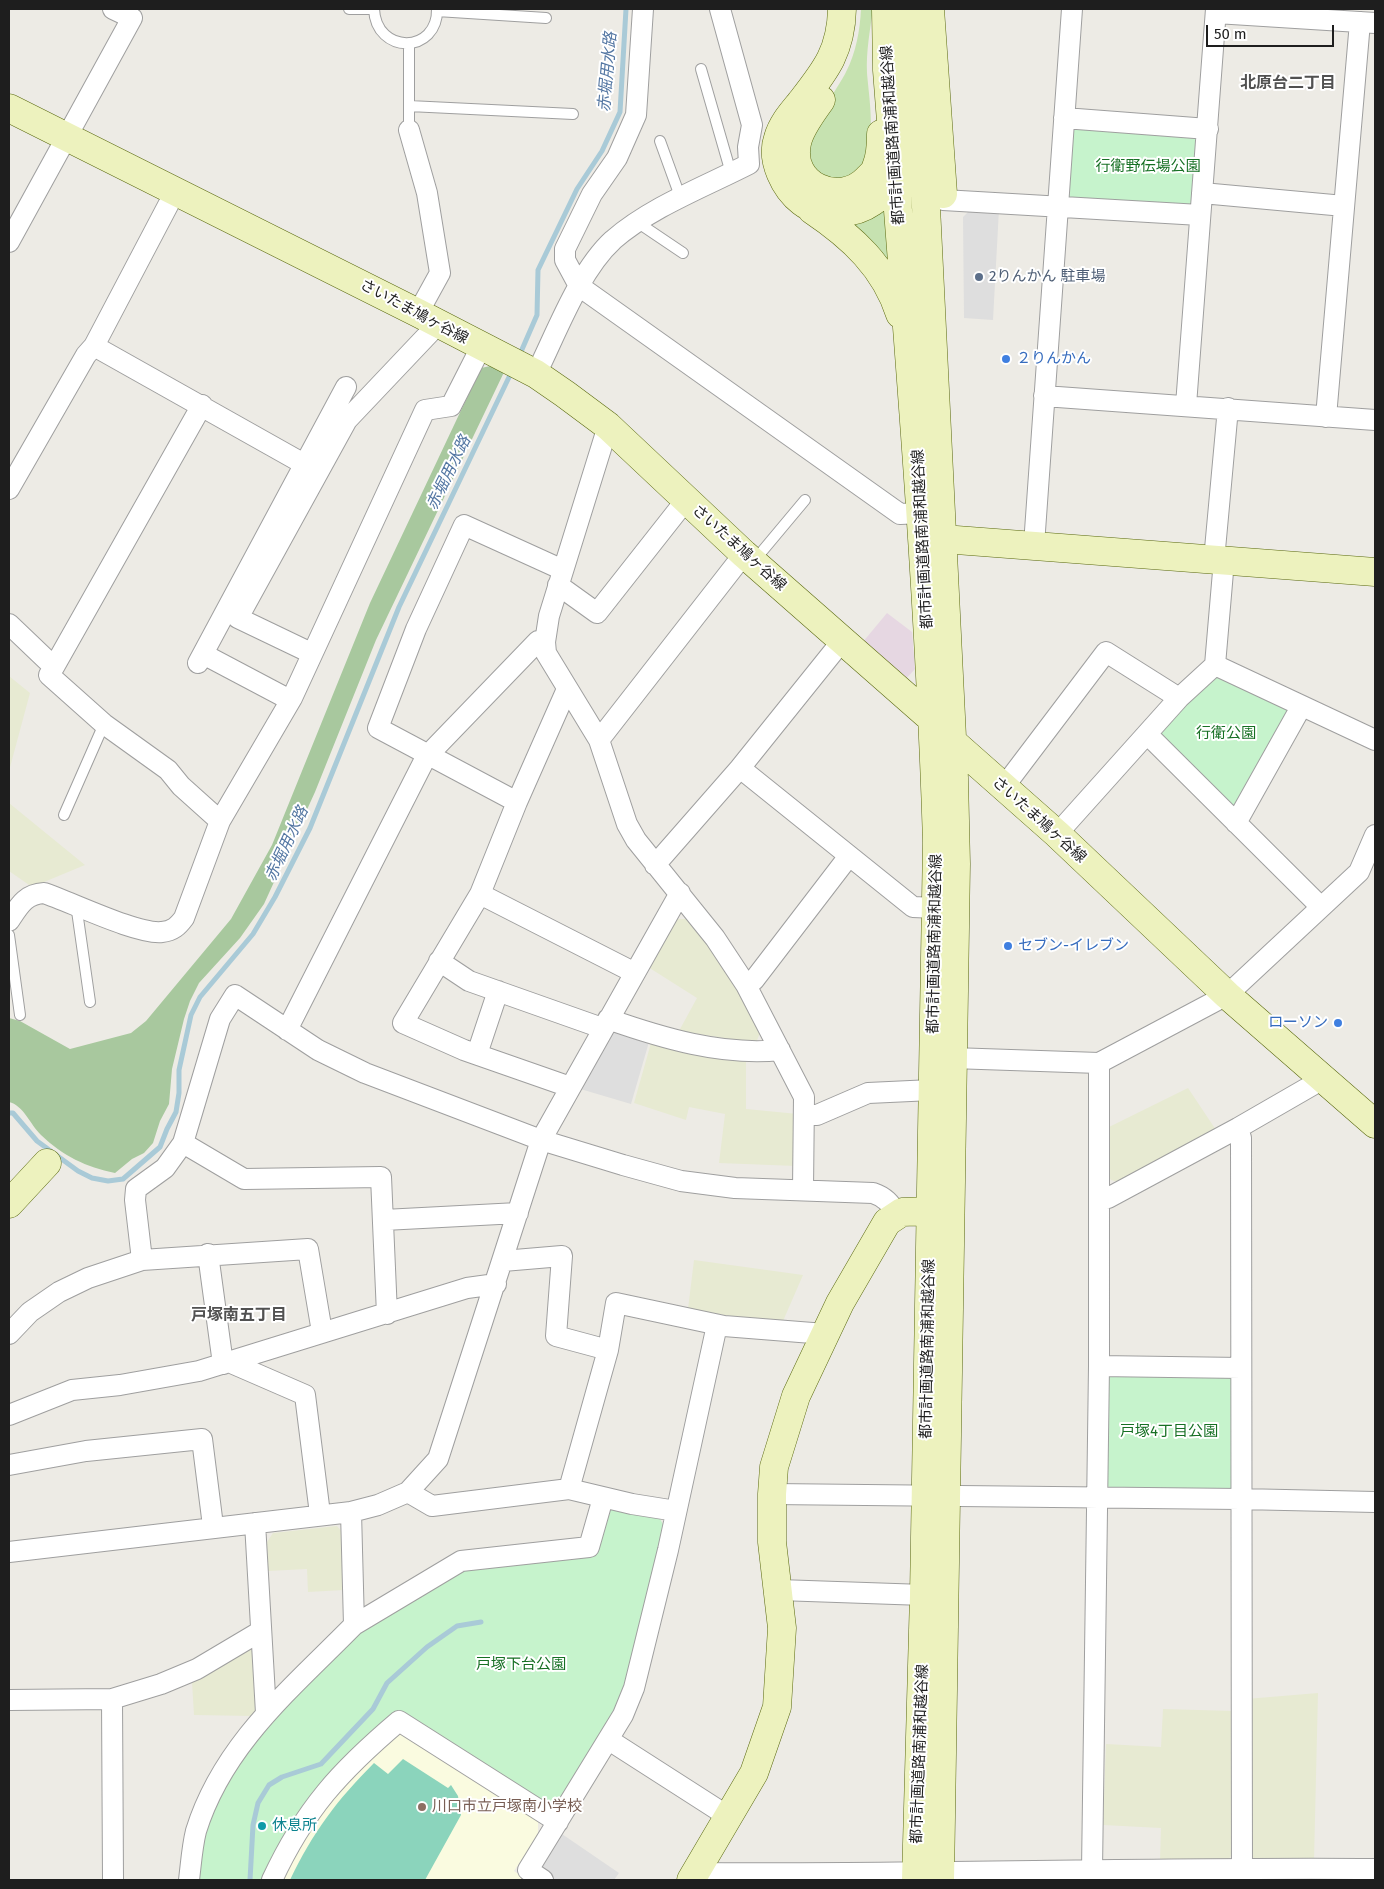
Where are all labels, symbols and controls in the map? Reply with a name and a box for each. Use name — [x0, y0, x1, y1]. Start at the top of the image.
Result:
scale bar — [1209, 15, 1336, 47]
text: 50 m — [1214, 25, 1247, 43]
water label: 赤堀用水路 — [595, 31, 621, 113]
street label: 都市計画道路南浦和越谷線 — [878, 45, 908, 225]
district label: 北原台二丁目 — [1240, 74, 1336, 94]
park label: 行衛野伝場公園 — [1096, 158, 1200, 176]
place label: 2りんかん 駐車場 — [989, 268, 1105, 286]
marker: 2りんかん 駐車場 — [973, 271, 985, 283]
street label: さいたま鳩ヶ谷線 — [357, 276, 471, 348]
place label: ２りんかん — [1016, 350, 1091, 368]
marker: ２りんかん — [1000, 353, 1012, 365]
water label: 赤堀用水路 — [423, 433, 475, 513]
street label: 都市計画道路南浦和越谷線 — [909, 449, 937, 629]
street label: さいたま鳩ヶ谷線 — [688, 501, 790, 595]
park label: 行衛公園 — [1196, 725, 1256, 743]
street label: さいたま鳩ヶ谷線 — [988, 773, 1090, 867]
water label: 赤堀用水路 — [261, 804, 313, 884]
street label: 都市計画道路南浦和越谷線 — [924, 854, 946, 1034]
place label: セブン-イレブン — [1018, 937, 1129, 955]
marker: セブン-イレブン — [1002, 940, 1014, 952]
place label: ローソン — [1268, 1014, 1328, 1032]
marker: ローソン — [1332, 1017, 1344, 1029]
street label: 都市計画道路南浦和越谷線 — [917, 1259, 939, 1439]
district label: 戸塚南五丁目 — [191, 1306, 287, 1326]
park label: 戸塚4丁目公園 — [1120, 1423, 1218, 1441]
park label: 戸塚下台公園 — [476, 1656, 566, 1674]
street label: 都市計画道路南浦和越谷線 — [908, 1664, 932, 1844]
place label: 川口市立戸塚南小学校 — [432, 1798, 582, 1816]
marker: 川口市立戸塚南小学校 — [416, 1801, 428, 1813]
place label: 休息所 — [272, 1817, 317, 1835]
marker: 休息所 — [256, 1820, 268, 1832]

